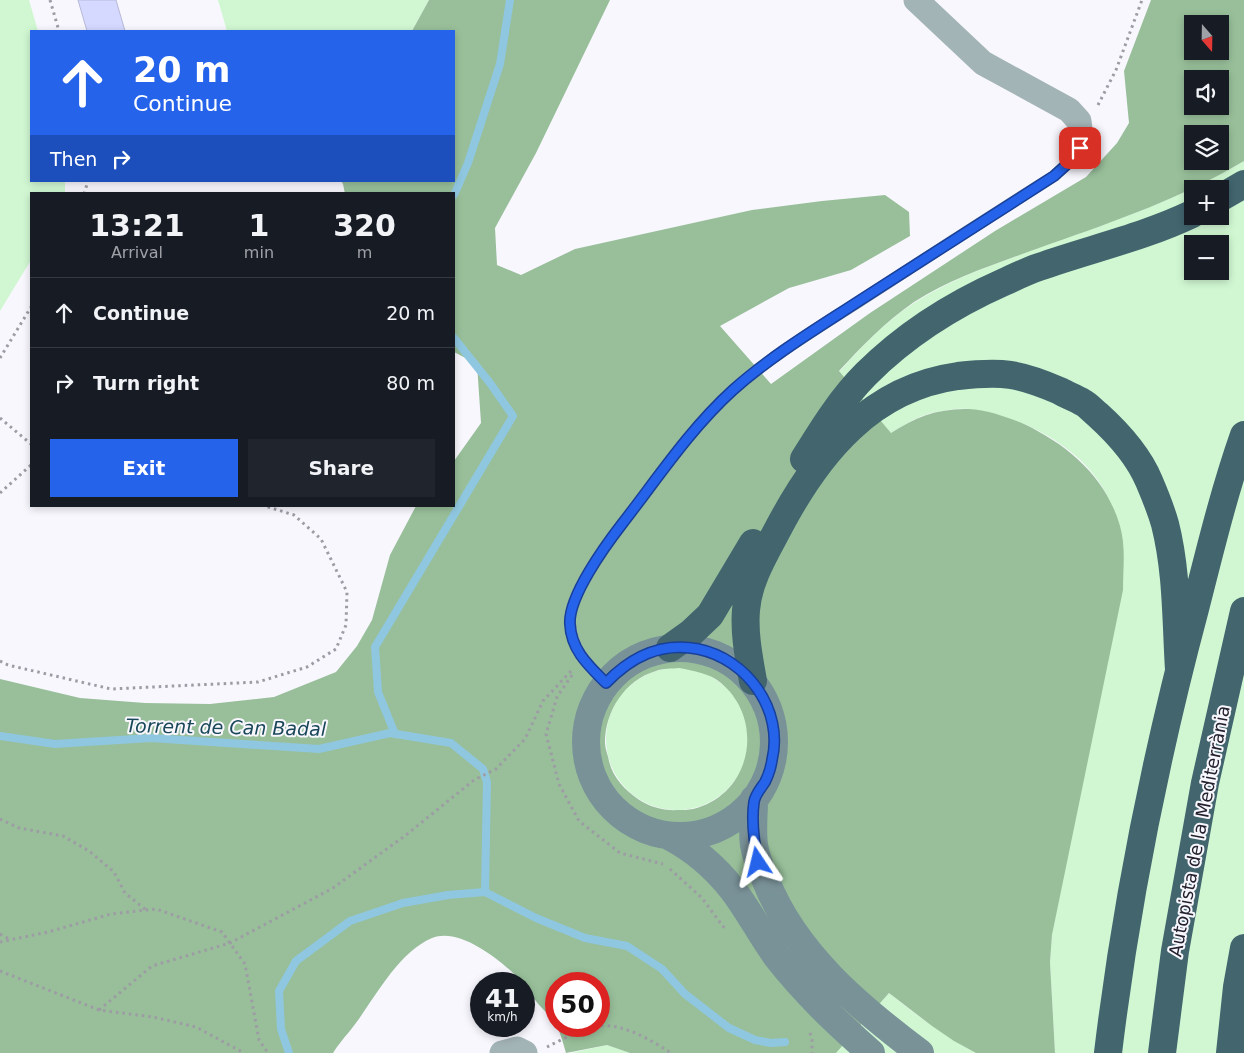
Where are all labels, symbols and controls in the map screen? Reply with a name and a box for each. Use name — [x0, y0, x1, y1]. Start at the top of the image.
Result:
north arrow — [1184, 15, 1229, 60]
map controls — [1184, 15, 1229, 280]
icon: ahead — [50, 50, 115, 115]
text: 20 m — [133, 50, 230, 90]
button: sound — [1184, 70, 1229, 115]
text: Continue — [133, 91, 232, 116]
button: layers — [1184, 125, 1229, 170]
pin — [1059, 127, 1101, 169]
icon: arrive — [1066, 134, 1094, 162]
icon: right — [107, 145, 135, 173]
text: Then — [50, 148, 97, 170]
button: + — [1184, 180, 1229, 225]
text: 13:21 — [89, 208, 185, 243]
text: 1 — [248, 208, 269, 243]
text: 320 — [333, 208, 396, 243]
button: − — [1184, 235, 1229, 280]
text: Arrival — [111, 243, 163, 262]
text: min — [244, 243, 274, 262]
text: m — [357, 243, 372, 262]
icon: ahead — [50, 299, 78, 327]
text: Continue — [93, 302, 189, 324]
text: 20 m — [386, 302, 435, 324]
icon: right — [50, 369, 78, 397]
text: Turn right — [93, 372, 199, 394]
text: 80 m — [386, 372, 435, 394]
button: Exit — [50, 439, 238, 497]
button: Share — [248, 439, 435, 497]
street label: Autopista de la Mediterrània — [1164, 704, 1234, 958]
water label: Torrent de Can Badal — [126, 714, 327, 740]
position arrow — [731, 835, 783, 887]
speed limit sign: 50 — [545, 972, 610, 1037]
text: 41 — [485, 984, 520, 1013]
text: km/h — [487, 1010, 518, 1024]

